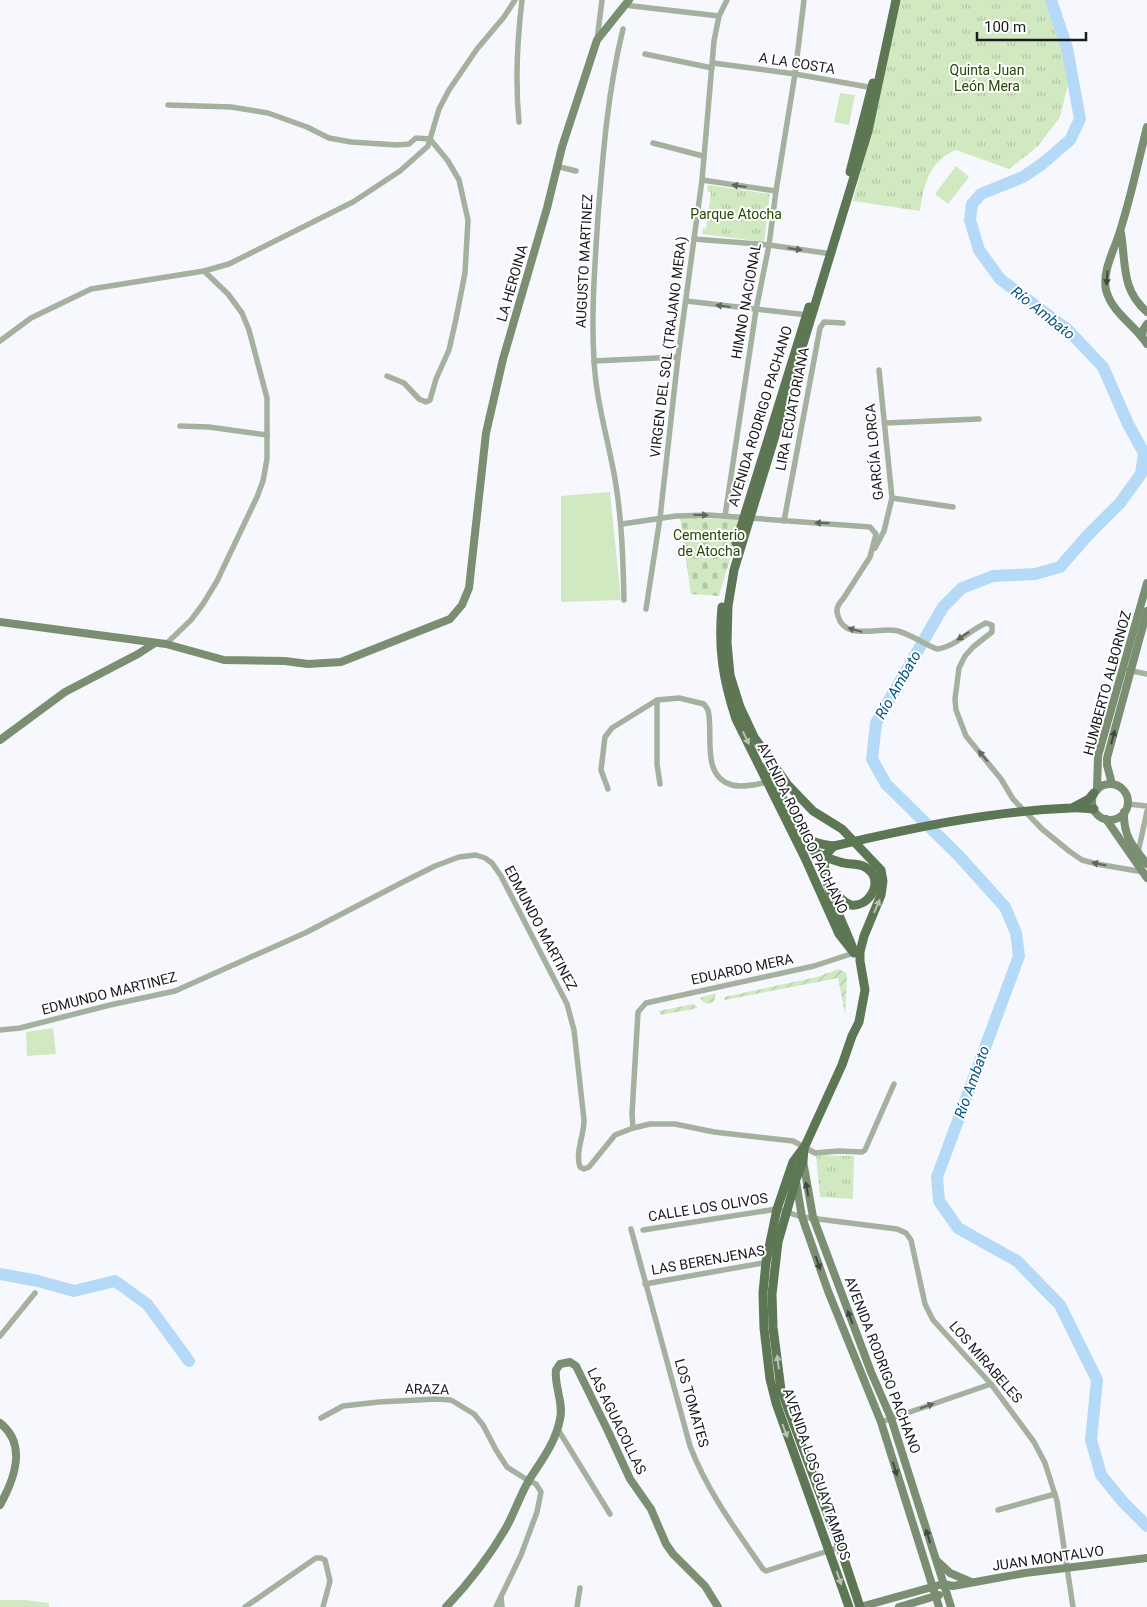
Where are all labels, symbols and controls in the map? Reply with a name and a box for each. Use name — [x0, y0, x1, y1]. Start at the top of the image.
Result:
scale bar — [977, 10, 1086, 42]
text: 100 m — [984, 18, 1026, 36]
street label: A LA COSTA — [758, 49, 836, 77]
park label: Quinta Juan León Mera — [950, 62, 1024, 94]
one-way arrow — [731, 181, 747, 189]
street label: AUGUSTO MARTINEZ — [572, 194, 596, 328]
park label: Parque Atocha — [690, 206, 782, 222]
street label: VIRGEN DEL SOL (TRAJANO MERA) — [646, 235, 691, 459]
street label: HIMNO NACIONAL — [728, 241, 764, 360]
street label: LA HEROINA — [493, 243, 531, 323]
one-way arrow — [788, 245, 804, 253]
one-way arrow — [1102, 270, 1110, 286]
water label: Río Ambato — [1008, 283, 1078, 343]
one-way arrow — [714, 302, 730, 310]
street label: AVENIDA RODRIGO PACHANO — [725, 324, 795, 508]
street label: LIRA ECUATORIANA — [772, 346, 812, 472]
street label: GARCÍA LORCA — [861, 403, 886, 501]
one-way arrow — [694, 511, 710, 519]
one-way arrow — [814, 519, 830, 527]
park label: Cementerio de Atocha — [673, 527, 745, 559]
street label: HUMBERTO ALBORNOZ — [1080, 609, 1134, 757]
one-way arrow — [847, 625, 862, 633]
one-way arrow — [956, 631, 969, 641]
water label: Río Ambato — [871, 648, 925, 722]
one-way arrow — [1109, 729, 1117, 744]
one-way arrow — [741, 731, 750, 746]
street label: AVENIDA RODRIGO PACHANO — [755, 740, 851, 916]
one-way arrow — [977, 750, 988, 763]
one-way arrow — [1091, 860, 1107, 868]
street label: EDMUNDO MARTINEZ — [501, 863, 581, 993]
one-way arrow — [873, 899, 881, 913]
street label: EDUARDO MERA — [689, 950, 795, 988]
street label: EDMUNDO MARTINEZ — [40, 968, 178, 1018]
water label: Río Ambato — [951, 1043, 993, 1121]
one-way arrow — [803, 1181, 811, 1197]
street label: CALLE LOS OLIVOS — [647, 1190, 769, 1224]
street label: LAS BERENJENAS — [650, 1242, 766, 1278]
one-way arrow — [815, 1256, 823, 1271]
street label: AVENIDA RODRIGO PACHANO — [842, 1274, 924, 1456]
one-way arrow — [846, 1309, 854, 1324]
street label: LOS MIRABELES — [946, 1318, 1026, 1406]
one-way arrow — [773, 1354, 781, 1370]
street label: LOS TOMATES — [672, 1357, 712, 1449]
street label: LAS AGUACOLLAS — [584, 1365, 650, 1477]
street label: ARAZA — [405, 1381, 449, 1397]
street label: AVENIDA LOS GUAYTAMBOS — [780, 1386, 854, 1562]
one-way arrow — [920, 1402, 935, 1410]
one-way arrow — [781, 1424, 789, 1439]
one-way arrow — [892, 1461, 900, 1476]
one-way arrow — [924, 1528, 932, 1543]
street label: JUAN MONTALVO — [991, 1542, 1105, 1574]
one-way arrow — [835, 1571, 843, 1586]

